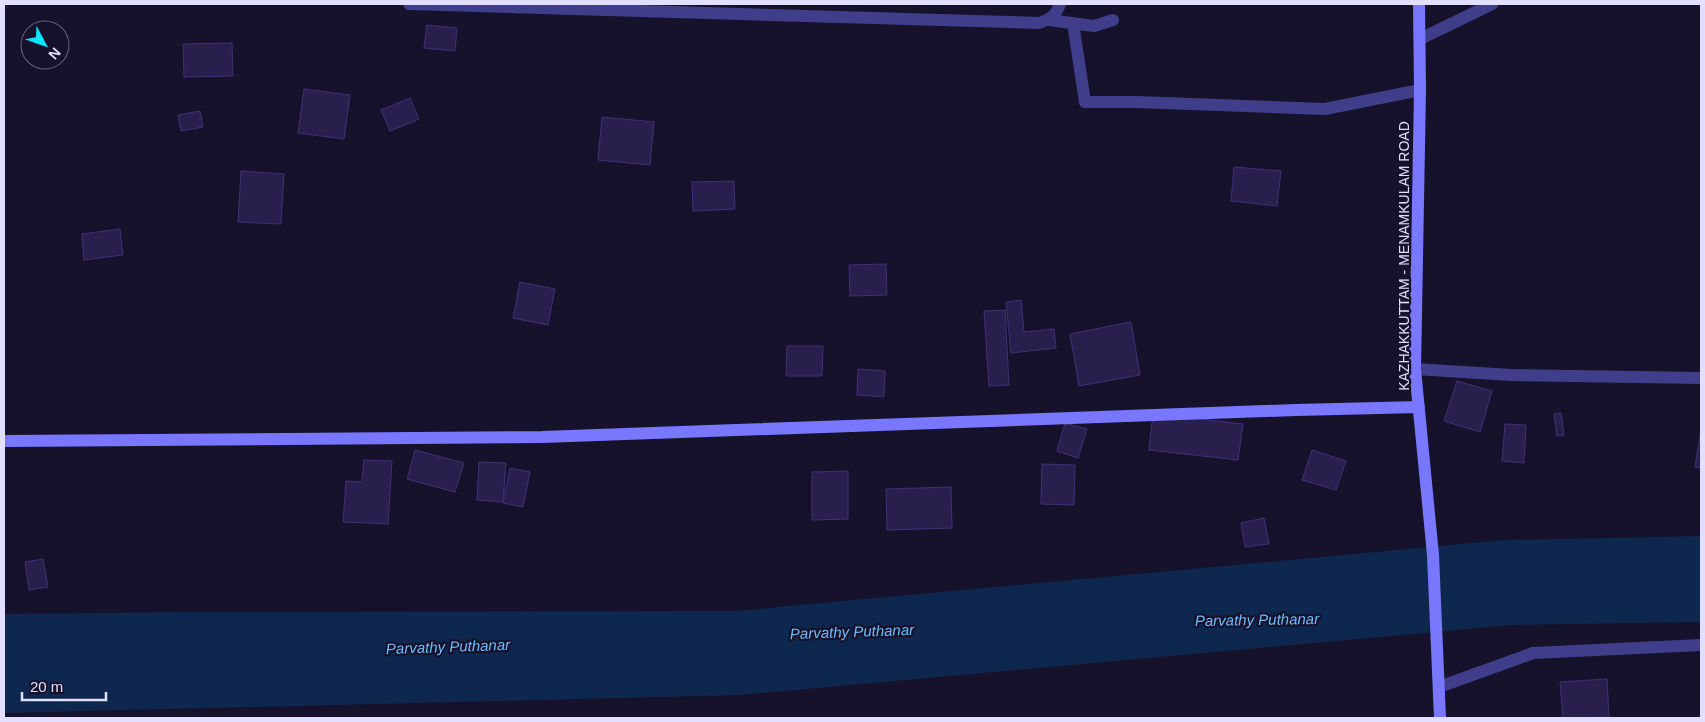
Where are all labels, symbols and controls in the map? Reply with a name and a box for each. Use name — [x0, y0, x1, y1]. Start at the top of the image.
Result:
north arrow — [20, 20, 70, 70]
text: N — [45, 44, 64, 63]
street label: KAZHAKKUTTAM - MENAMKULAM ROAD — [1396, 121, 1412, 391]
water label: Parvathy Puthanar — [1195, 610, 1320, 629]
water label: Parvathy Puthanar — [790, 621, 915, 642]
water label: Parvathy Puthanar — [386, 636, 511, 657]
scale bar — [22, 670, 106, 702]
text: 20 m — [30, 678, 63, 695]

